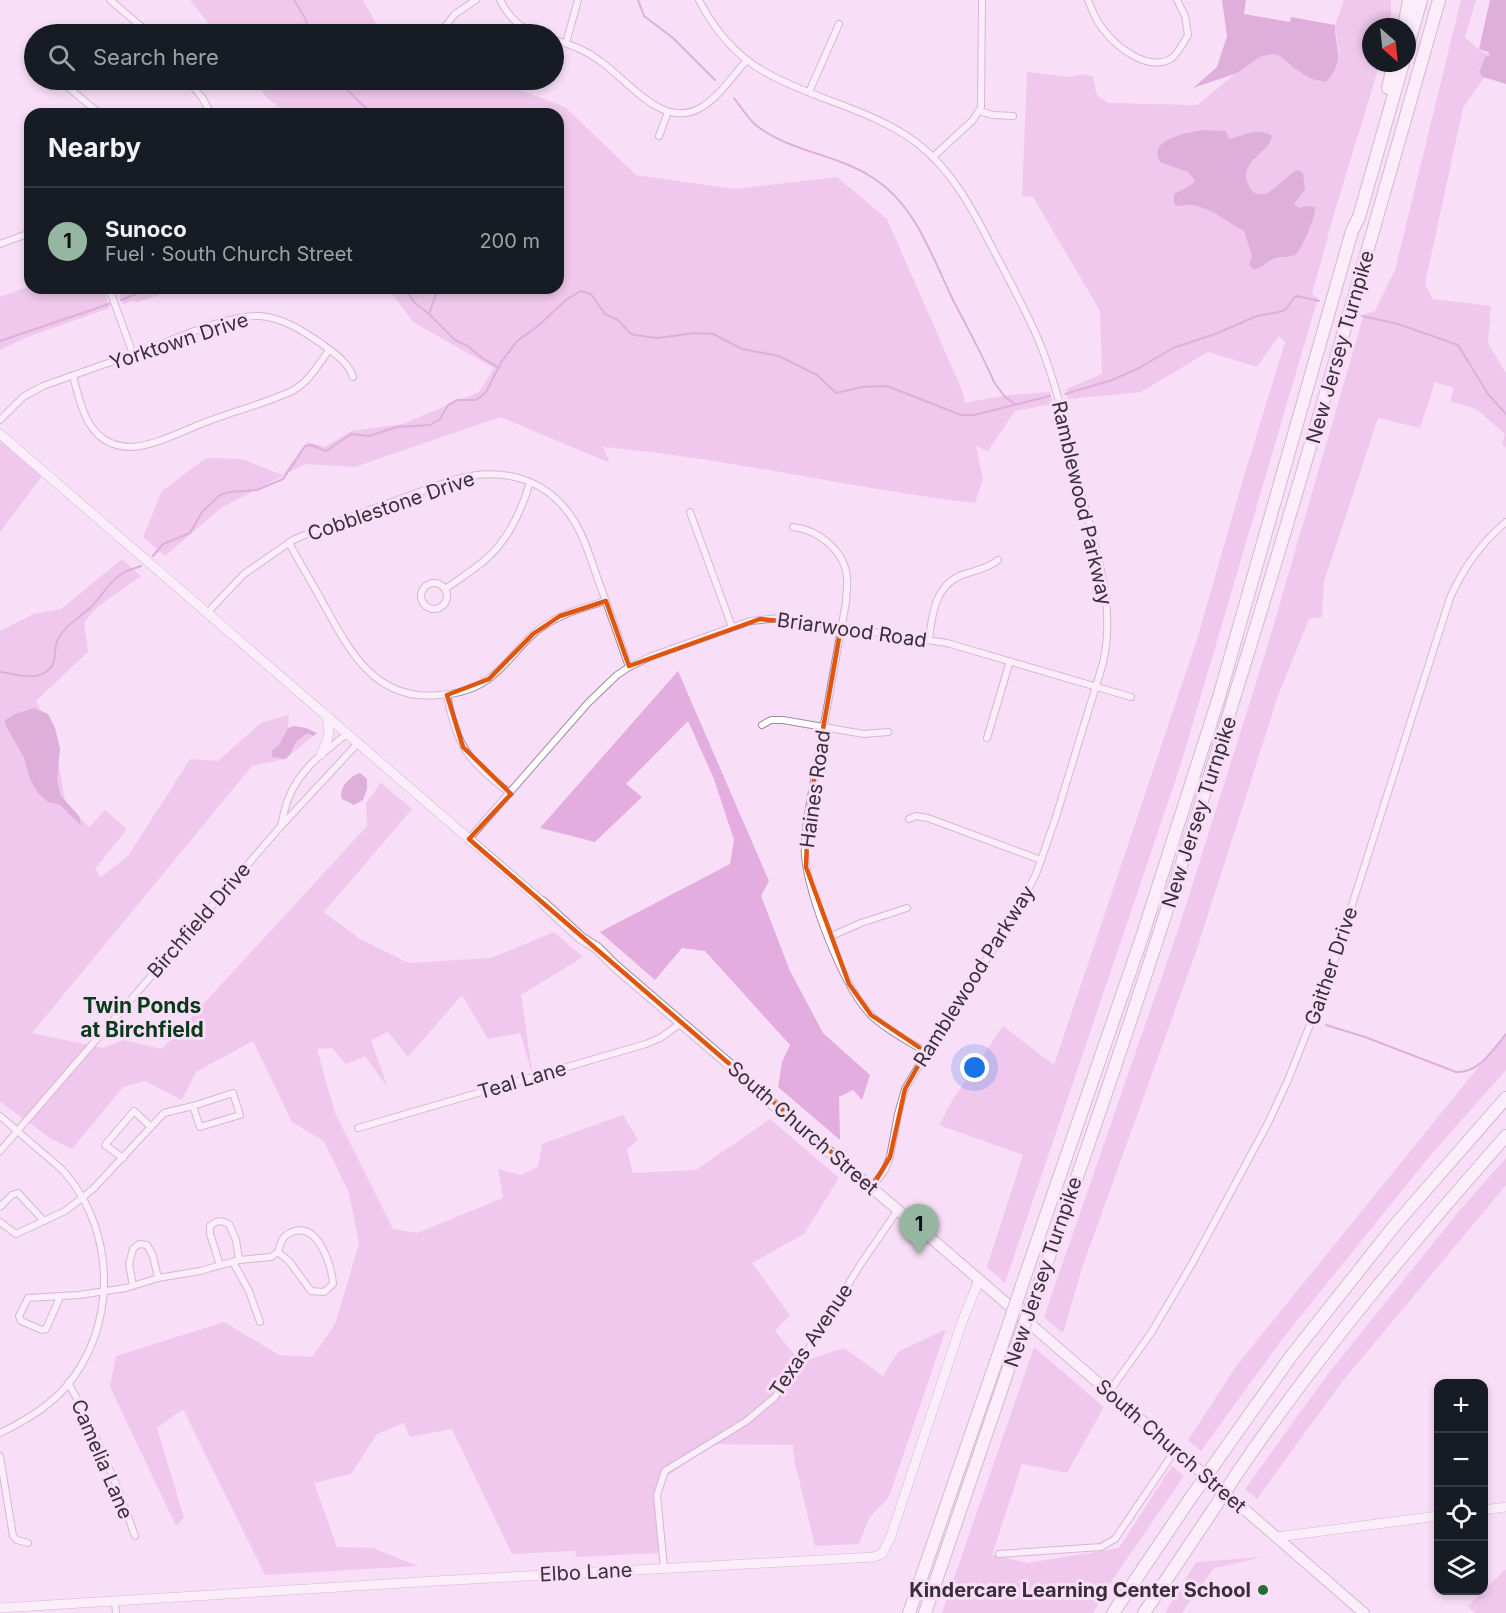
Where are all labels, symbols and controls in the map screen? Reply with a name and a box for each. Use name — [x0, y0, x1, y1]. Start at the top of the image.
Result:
north arrow — [1362, 18, 1416, 72]
search box — [24, 24, 564, 90]
icon: search — [45, 41, 78, 74]
text: Search here — [93, 44, 219, 70]
text: Nearby — [48, 132, 141, 163]
text: Sunoco — [105, 216, 187, 242]
text: 1 — [63, 229, 72, 253]
text: 200 m — [479, 229, 540, 253]
text: Fuel · South Church Street — [105, 242, 353, 266]
street label: New Jersey Turnpike — [1301, 248, 1379, 446]
street label: Yorktown Drive — [107, 307, 251, 375]
street label: Ramblewood Parkway — [1047, 398, 1117, 608]
street label: Cobblestone Drive — [304, 466, 478, 546]
street label: Briarwood Road — [776, 608, 928, 652]
street label: New Jersey Turnpike — [1157, 713, 1241, 911]
street label: Haines Road — [795, 728, 835, 850]
street label: Birchfield Drive — [142, 858, 256, 982]
street label: Ramblewood Parkway — [908, 881, 1040, 1071]
street label: Gaither Drive — [1299, 904, 1363, 1028]
district label: Twin Ponds at Birchfield — [80, 993, 204, 1042]
your location — [960, 1053, 989, 1082]
street label: Teal Lane — [475, 1056, 569, 1104]
street label: South Church Street — [723, 1056, 883, 1200]
street label: New Jersey Turnpike — [999, 1174, 1087, 1370]
pin: 1 — [900, 1204, 938, 1254]
street label: Texas Avenue — [764, 1279, 858, 1401]
street label: South Church Street — [1091, 1374, 1251, 1518]
map controls — [1434, 1379, 1488, 1595]
button: + — [1434, 1379, 1488, 1433]
street label: Camelia Lane — [66, 1396, 138, 1522]
button: − — [1434, 1433, 1488, 1487]
button: locate — [1434, 1487, 1488, 1541]
button: layers — [1434, 1541, 1488, 1595]
street label: Elbo Lane — [539, 1558, 633, 1586]
place label: Kindercare Learning Center School — [909, 1578, 1251, 1602]
marker: Kindercare Learning Center School — [1256, 1583, 1270, 1597]

